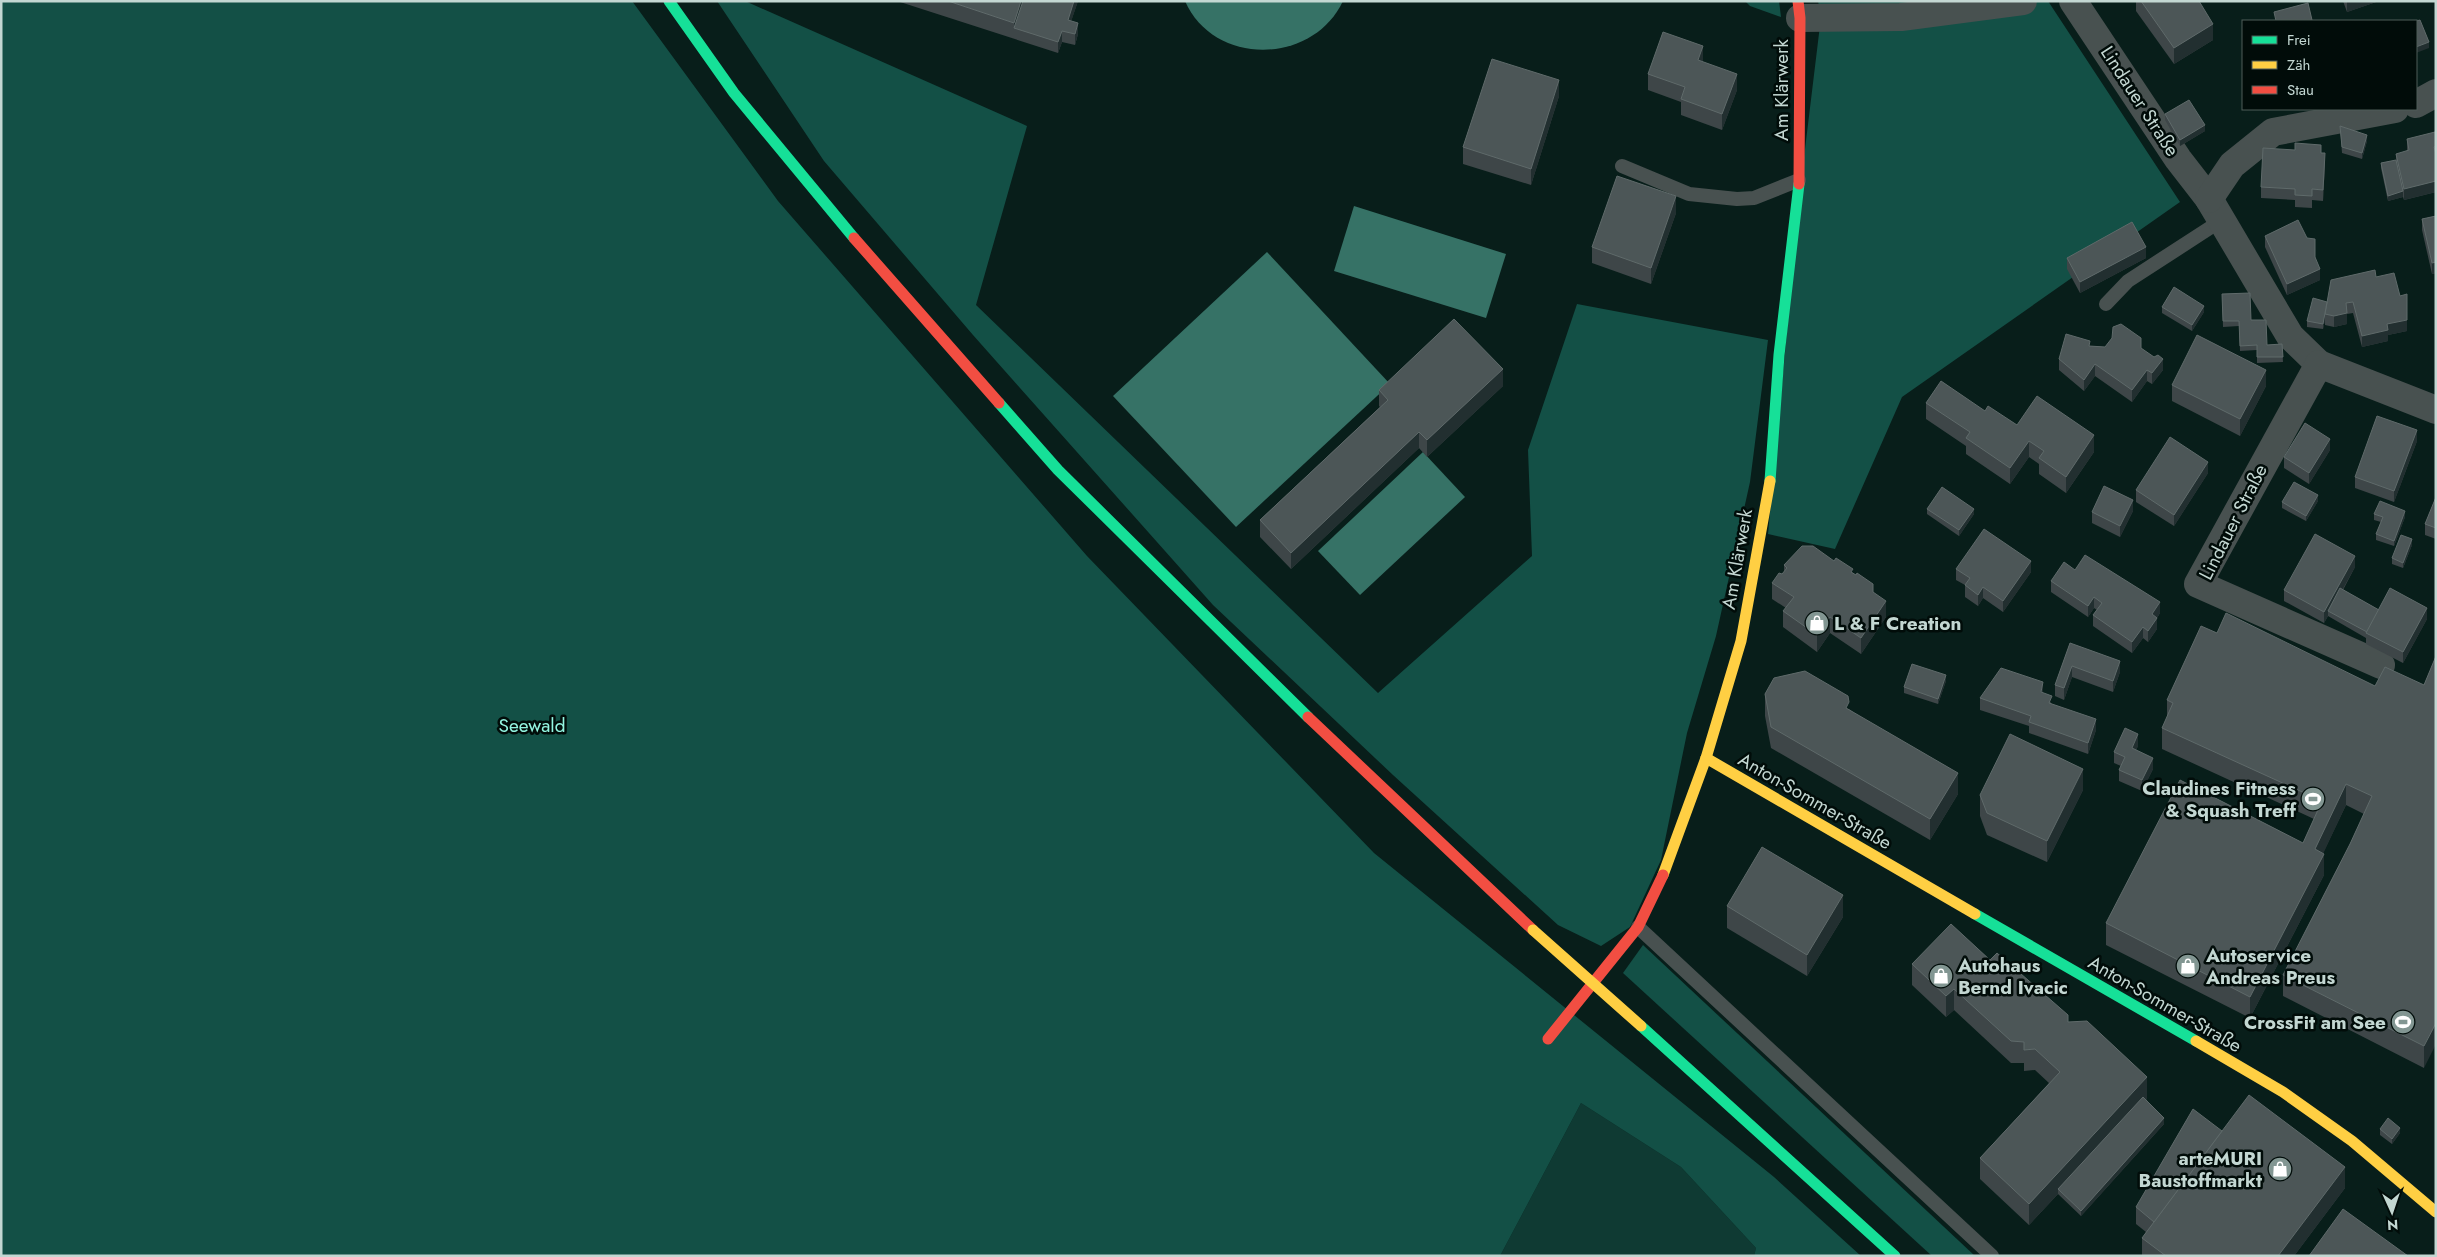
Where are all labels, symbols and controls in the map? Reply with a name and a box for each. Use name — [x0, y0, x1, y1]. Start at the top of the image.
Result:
legend — [2242, 20, 2417, 110]
text: Frei — [2287, 29, 2311, 51]
street label: Am Klärwerk — [1768, 38, 1795, 141]
street label: Lindauer Straße — [2094, 41, 2186, 162]
text: Zäh — [2287, 54, 2310, 76]
text: Stau — [2287, 79, 2314, 101]
street label: Lindauer Straße — [2192, 459, 2274, 585]
street label: Am Klärwerk — [1715, 506, 1759, 611]
shop icon: L & F Creation — [1804, 610, 1830, 636]
place label: L & F Creation — [1834, 610, 1961, 637]
park label: Seewald — [499, 712, 565, 739]
street label: Anton-Sommer-Straße — [1733, 746, 1897, 856]
place label: Claudines Fitness & Squash Treff — [2142, 775, 2297, 824]
sports icon: Claudines Fitness & Squash Treff — [2300, 786, 2326, 812]
place label: Autoservice Andreas Preus — [2205, 942, 2335, 991]
street label: Anton-Sommer-Straße — [2083, 949, 2247, 1059]
place label: Autohaus Bernd Ivacic — [1957, 952, 2068, 1001]
shop icon: Autoservice Andreas Preus — [2175, 953, 2201, 979]
shop icon: Autohaus Bernd Ivacic — [1928, 963, 1954, 989]
place label: CrossFit am See — [2244, 1009, 2386, 1036]
sports icon: CrossFit am See — [2390, 1009, 2416, 1035]
place label: arteMURI Baustoffmarkt — [2139, 1145, 2262, 1194]
shop icon: arteMURI Baustoffmarkt — [2267, 1156, 2293, 1182]
north arrow — [2367, 1187, 2417, 1237]
text: N — [2387, 1215, 2399, 1235]

